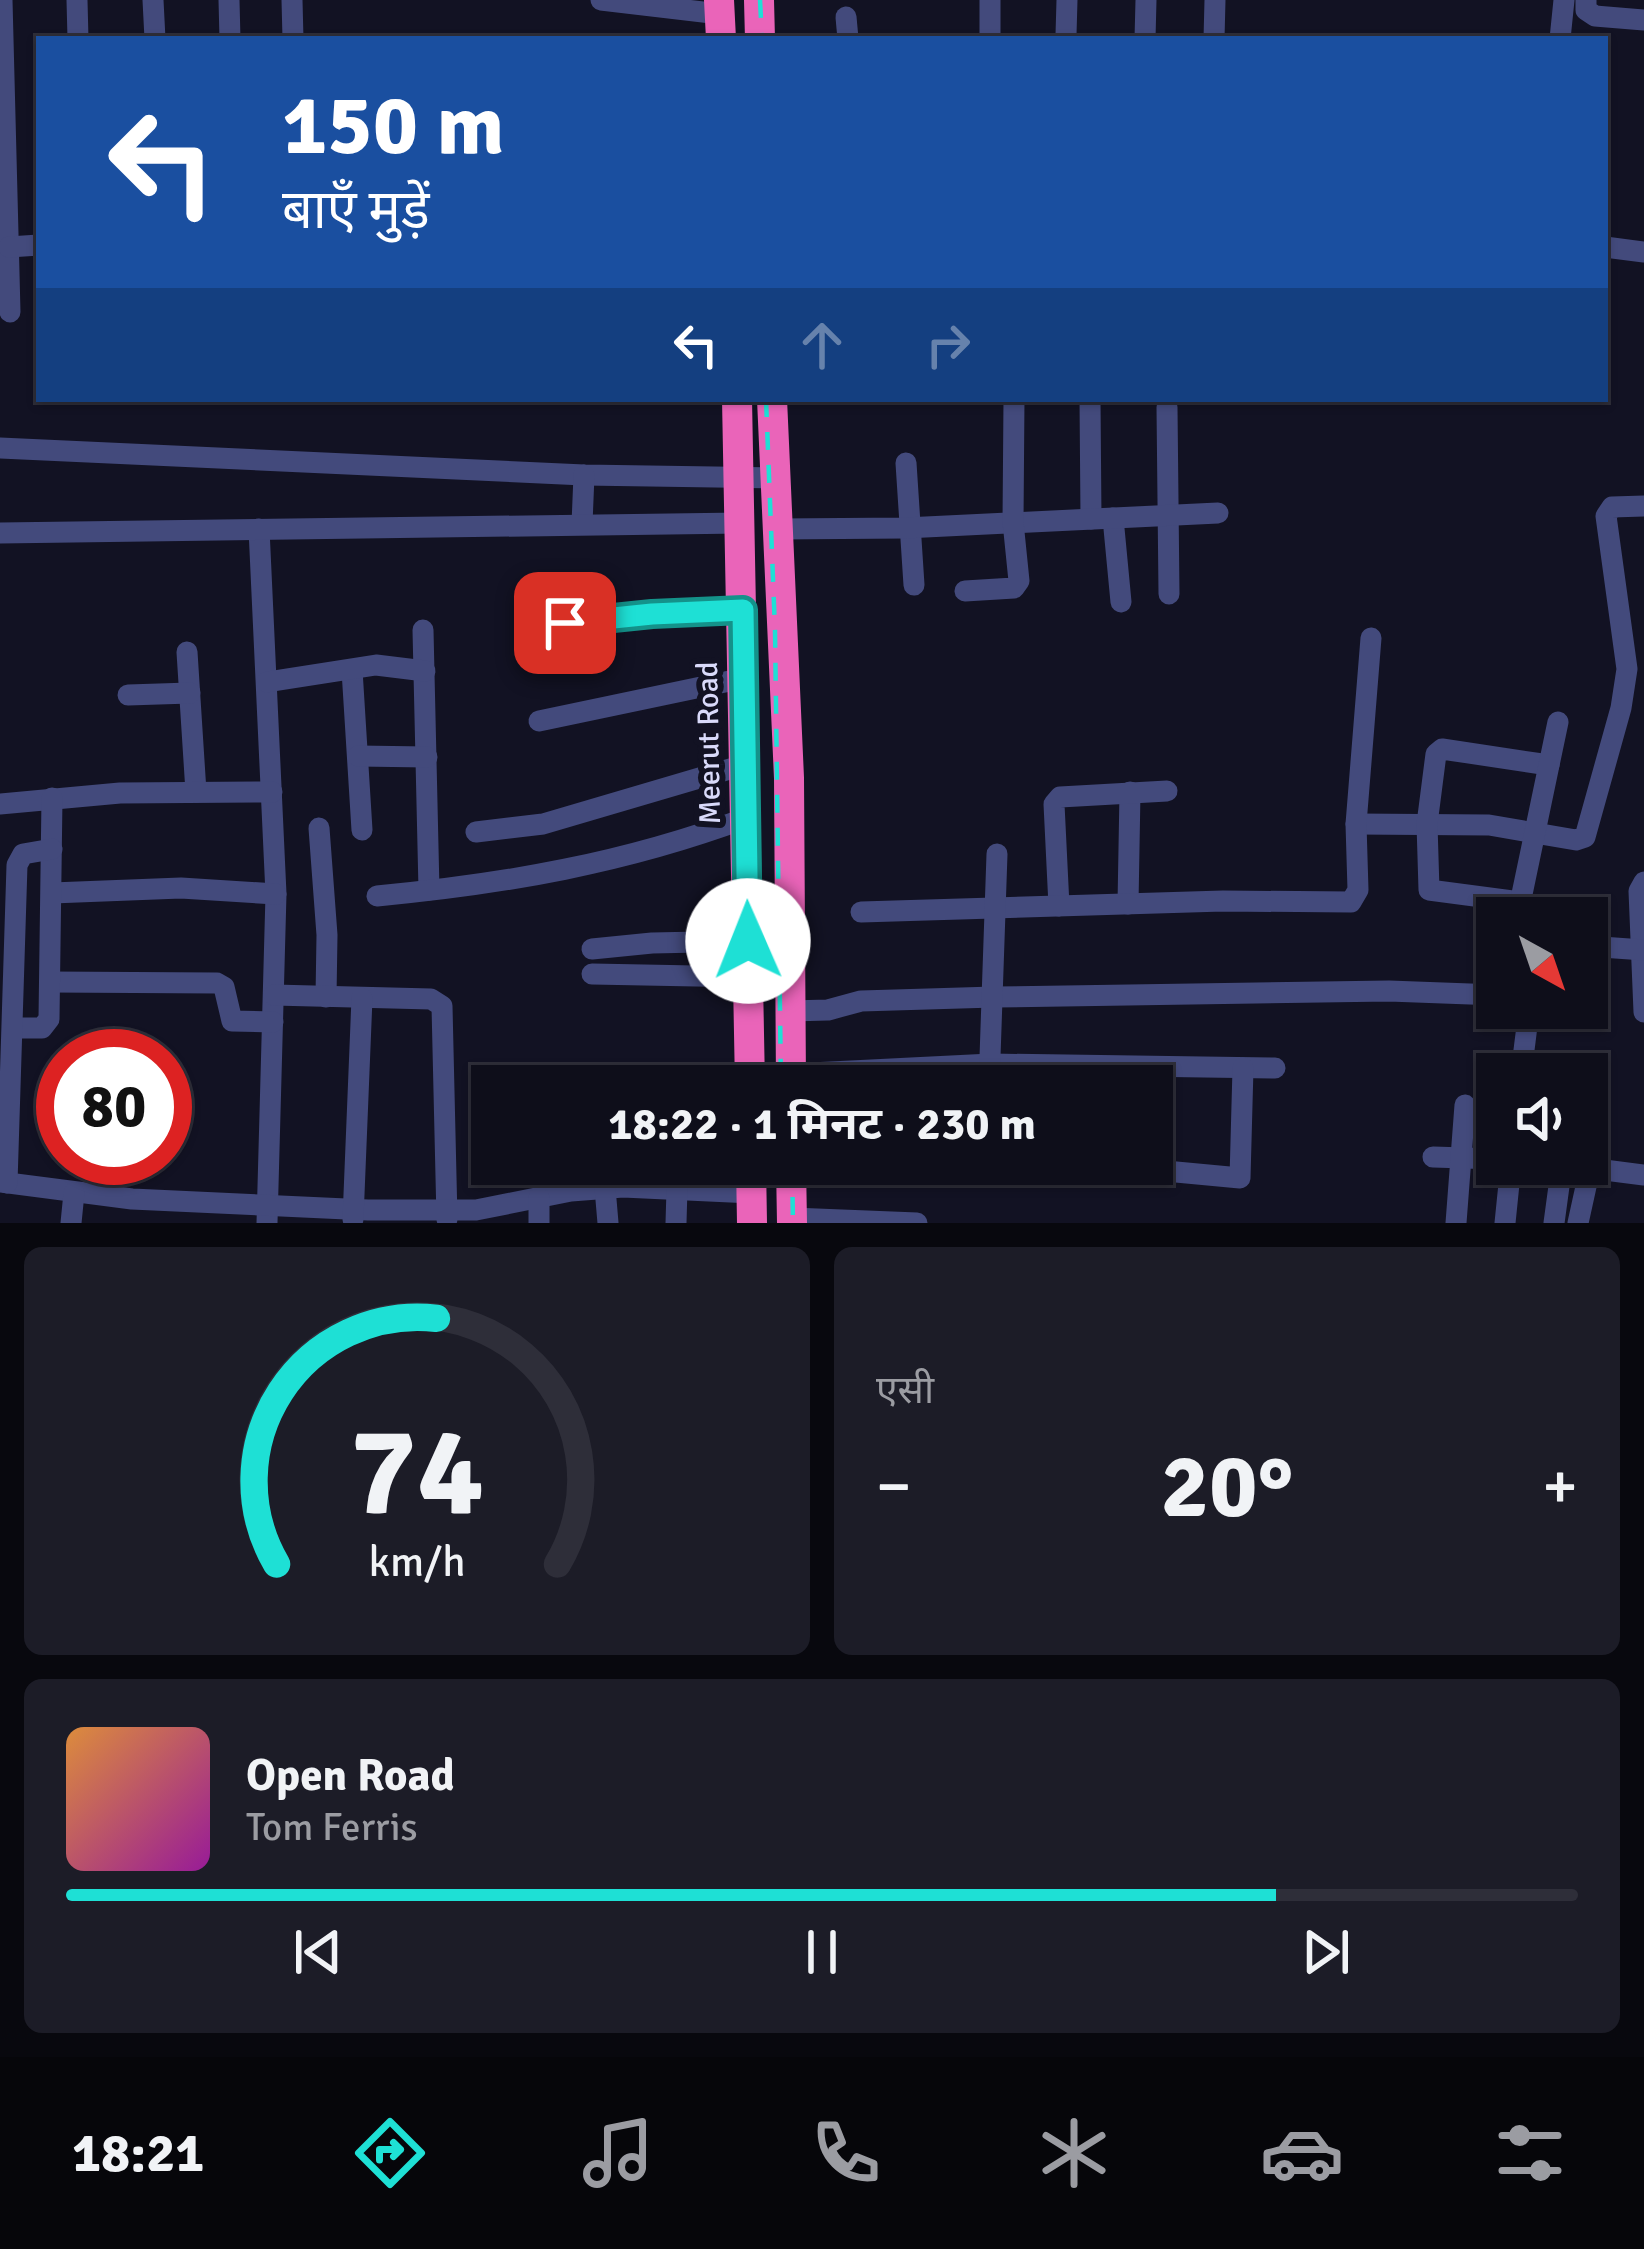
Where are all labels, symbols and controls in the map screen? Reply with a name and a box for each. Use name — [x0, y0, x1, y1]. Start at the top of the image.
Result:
text: 150 m — [282, 74, 504, 178]
icon: left — [84, 84, 240, 240]
text: बाएँ मुड़ें — [282, 177, 430, 244]
icon: left — [663, 312, 729, 378]
icon: ahead — [789, 312, 855, 378]
icon: right — [915, 312, 981, 378]
pin — [514, 572, 616, 674]
icon: arrive — [532, 590, 598, 656]
street label: Meerut Road — [689, 661, 729, 825]
position arrow — [685, 878, 811, 1004]
north arrow — [1476, 897, 1608, 1029]
map controls — [1476, 897, 1608, 1185]
speed limit sign: 80 — [36, 1029, 192, 1185]
button: sound — [1476, 1053, 1608, 1185]
text: 18:22 · 1 मिनट · 230 m — [608, 1097, 1036, 1152]
text: एसी — [876, 1366, 934, 1414]
text: 74 — [350, 1396, 484, 1549]
text: 20° — [1160, 1431, 1294, 1542]
text: − — [876, 1446, 912, 1527]
text: + — [1542, 1446, 1578, 1527]
text: km/h — [368, 1536, 466, 1589]
text: Open Road — [246, 1748, 455, 1803]
text: Tom Ferris — [246, 1803, 418, 1851]
icon: previous — [285, 1919, 351, 1985]
icon: pause — [789, 1919, 855, 1985]
icon: next — [1293, 1919, 1359, 1985]
icon: directions — [348, 2111, 432, 2195]
icon: music — [576, 2111, 660, 2195]
icon: phone — [804, 2111, 888, 2195]
icon: climate — [1032, 2111, 1116, 2195]
icon: car — [1260, 2111, 1344, 2195]
icon: filters — [1488, 2111, 1572, 2195]
text: 18:21 — [72, 2120, 205, 2187]

